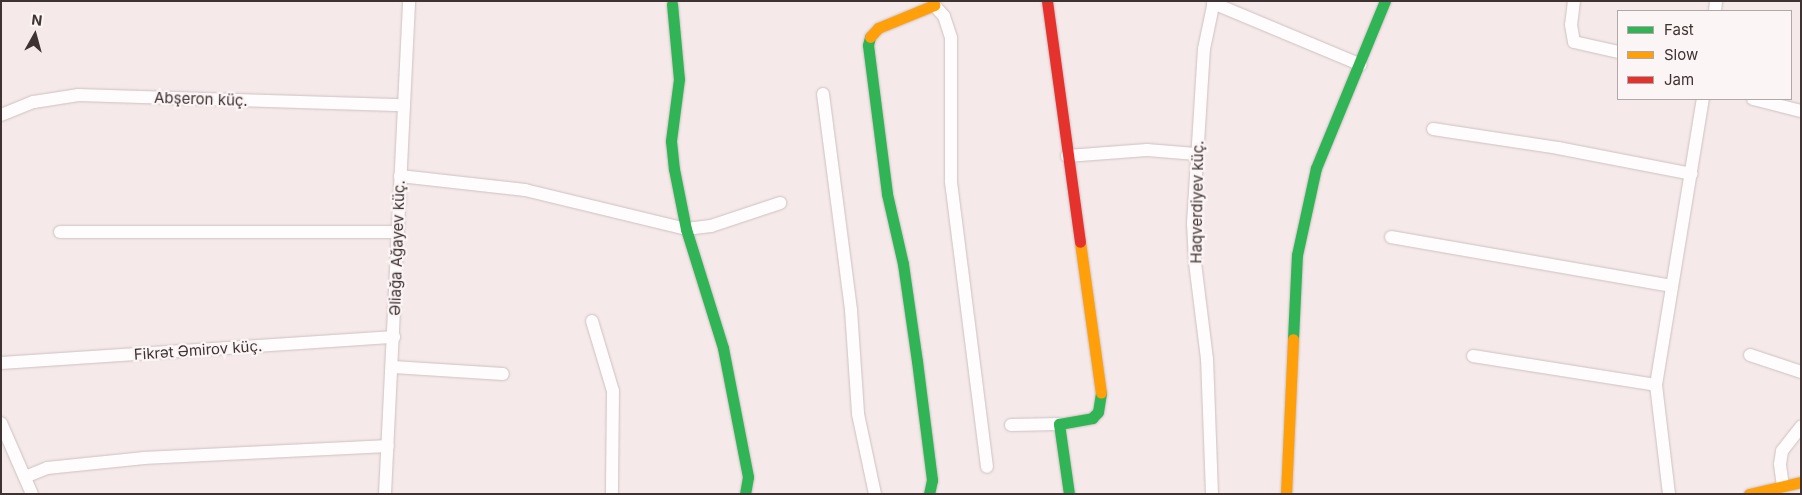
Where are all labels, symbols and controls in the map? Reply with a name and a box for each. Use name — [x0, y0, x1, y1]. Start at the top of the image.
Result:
north arrow — [10, 10, 60, 60]
legend — [1617, 10, 1792, 100]
text: N — [31, 11, 43, 29]
text: Fast — [1664, 20, 1694, 39]
text: Slow — [1664, 45, 1698, 64]
text: Jam — [1664, 70, 1694, 89]
street label: Abşeron küç. — [154, 88, 248, 110]
street label: Haqverdiyev küç. — [1187, 140, 1207, 264]
street label: Əliağa Ağayev küç. — [386, 180, 408, 316]
street label: Fikrət Əmirov küç. — [133, 337, 263, 363]

